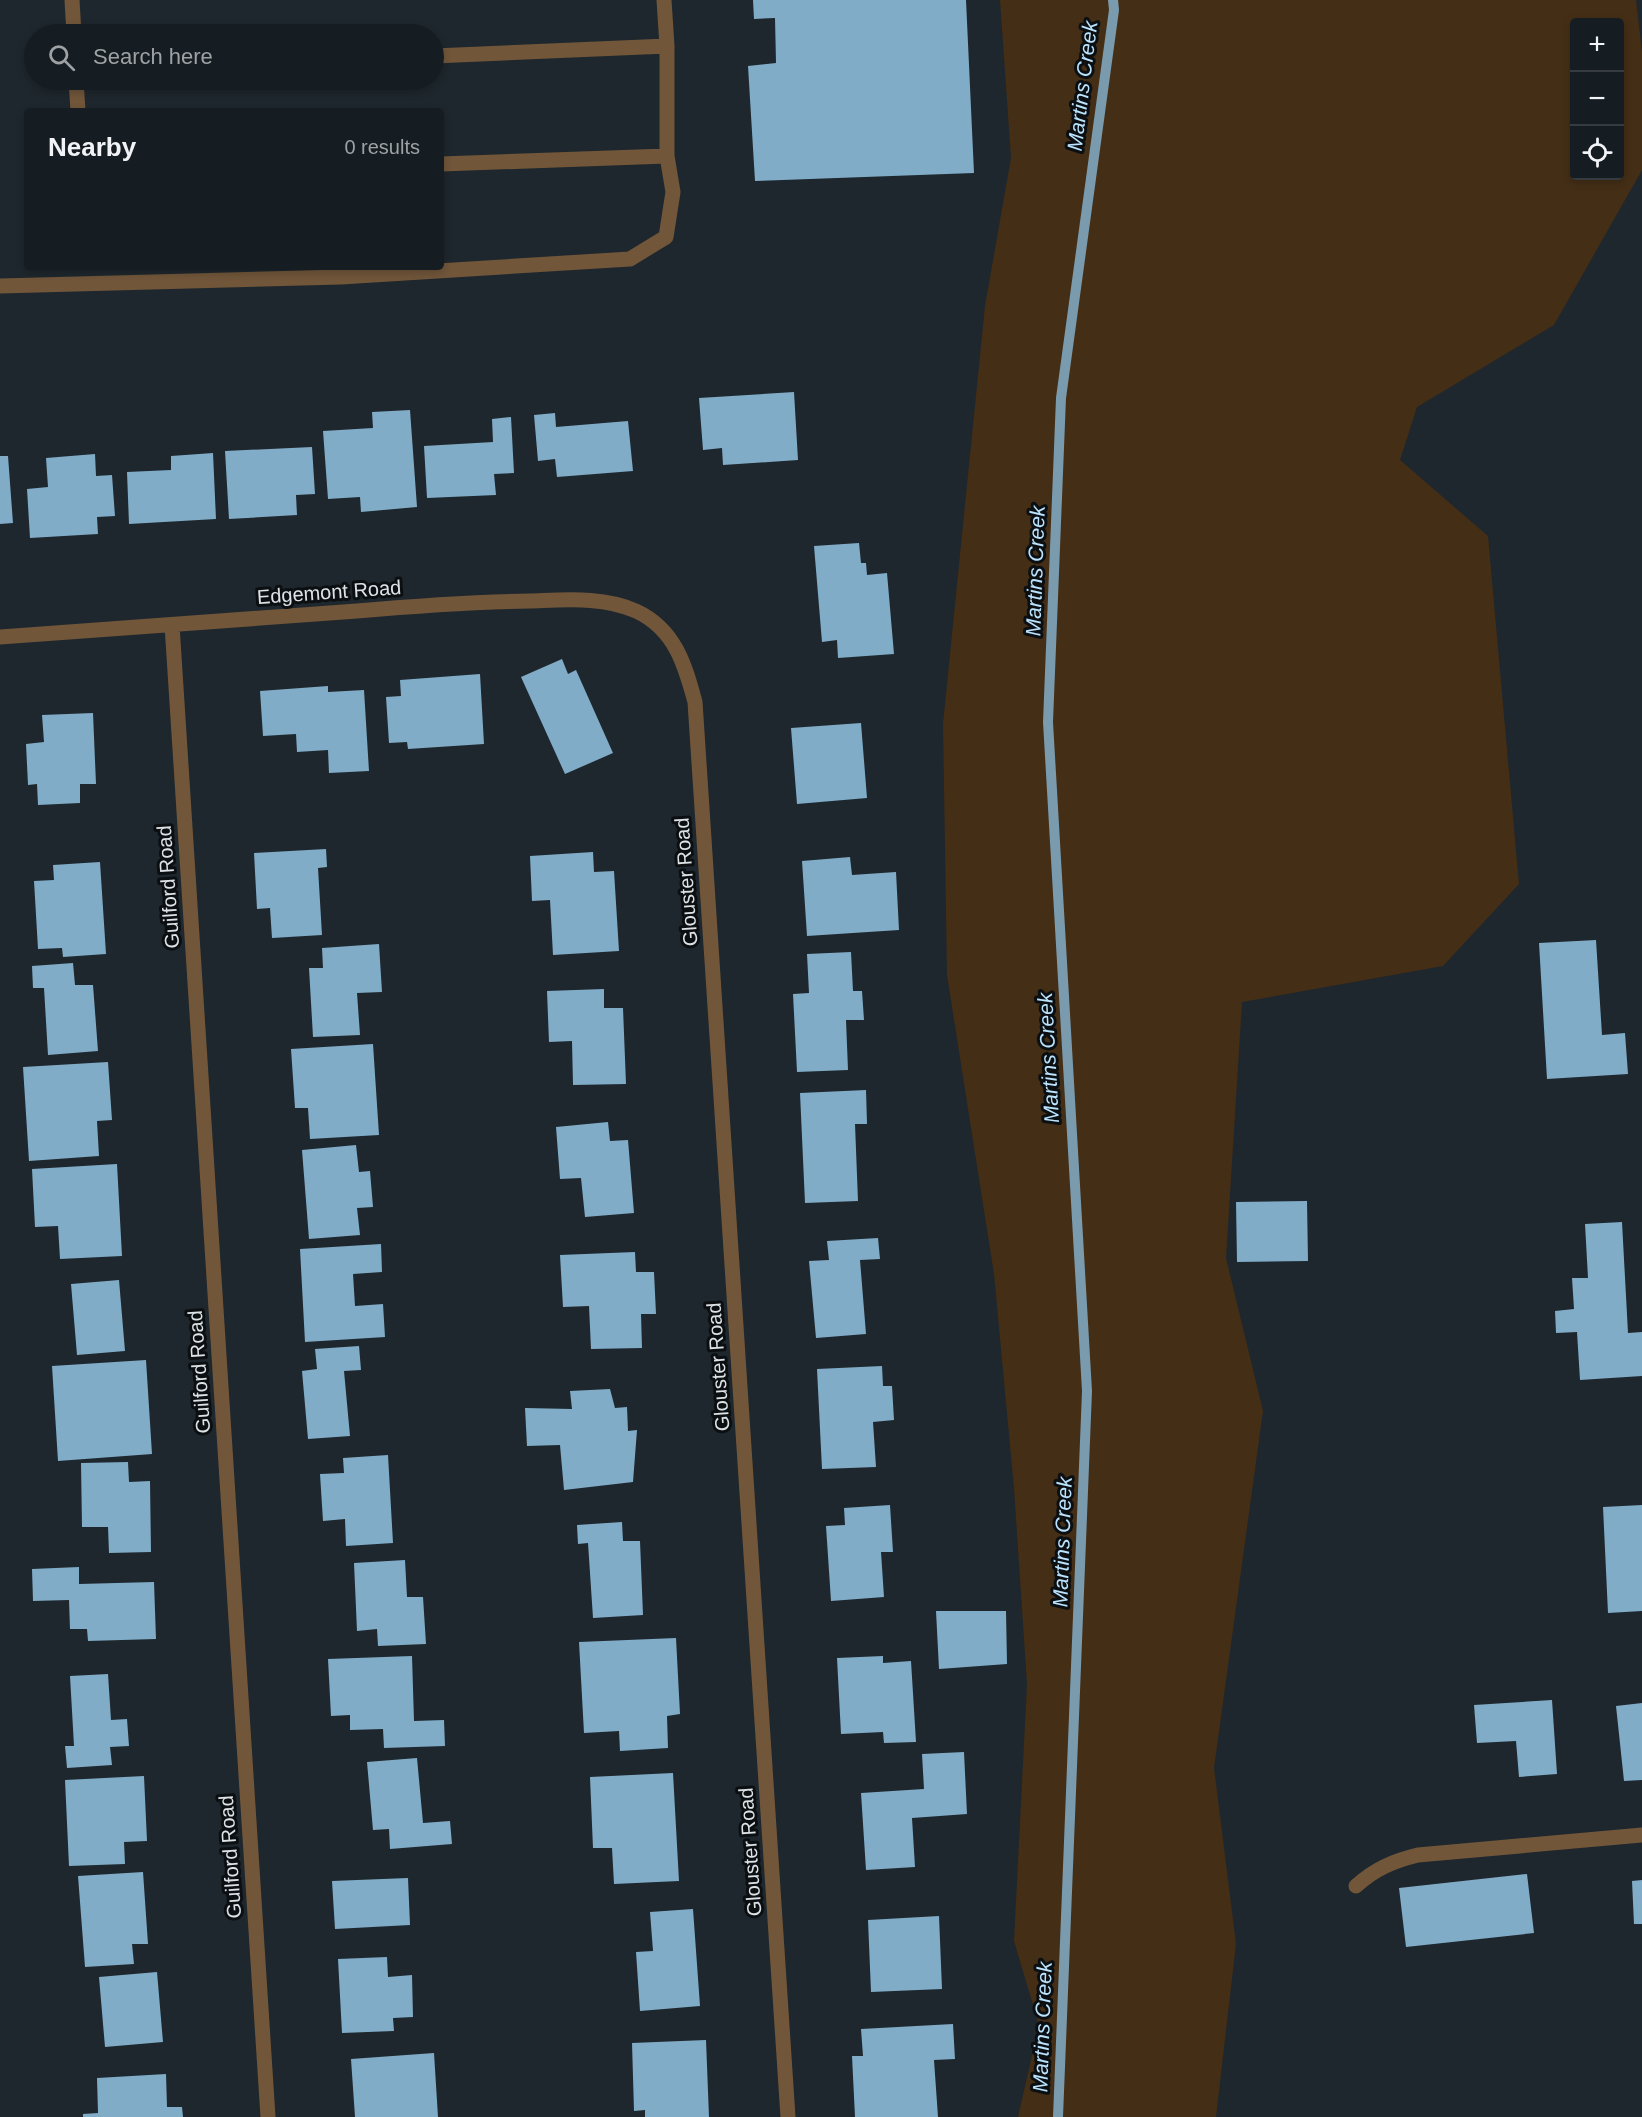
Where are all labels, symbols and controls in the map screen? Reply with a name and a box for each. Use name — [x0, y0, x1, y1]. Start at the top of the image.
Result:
water label: Martins Creek — [1063, 18, 1102, 152]
map controls — [1570, 18, 1624, 180]
button: + — [1570, 18, 1624, 72]
search box — [24, 24, 444, 90]
icon: search — [45, 41, 78, 74]
text: Search here — [93, 44, 213, 69]
button: − — [1570, 72, 1624, 126]
button: locate — [1570, 126, 1624, 180]
text: Nearby — [48, 132, 136, 162]
text: 0 results — [344, 136, 420, 158]
water label: Martins Creek — [1021, 504, 1049, 637]
street label: Edgemont Road — [256, 576, 402, 608]
street label: Glouster Road — [671, 817, 701, 947]
street label: Guilford Road — [153, 825, 183, 949]
water label: Martins Creek — [1033, 991, 1063, 1124]
street label: Glouster Road — [703, 1302, 733, 1432]
street label: Guilford Road — [184, 1310, 214, 1434]
water label: Martins Creek — [1048, 1475, 1076, 1608]
street label: Glouster Road — [735, 1787, 765, 1917]
street label: Guilford Road — [215, 1795, 245, 1919]
water label: Martins Creek — [1028, 1960, 1056, 2093]

